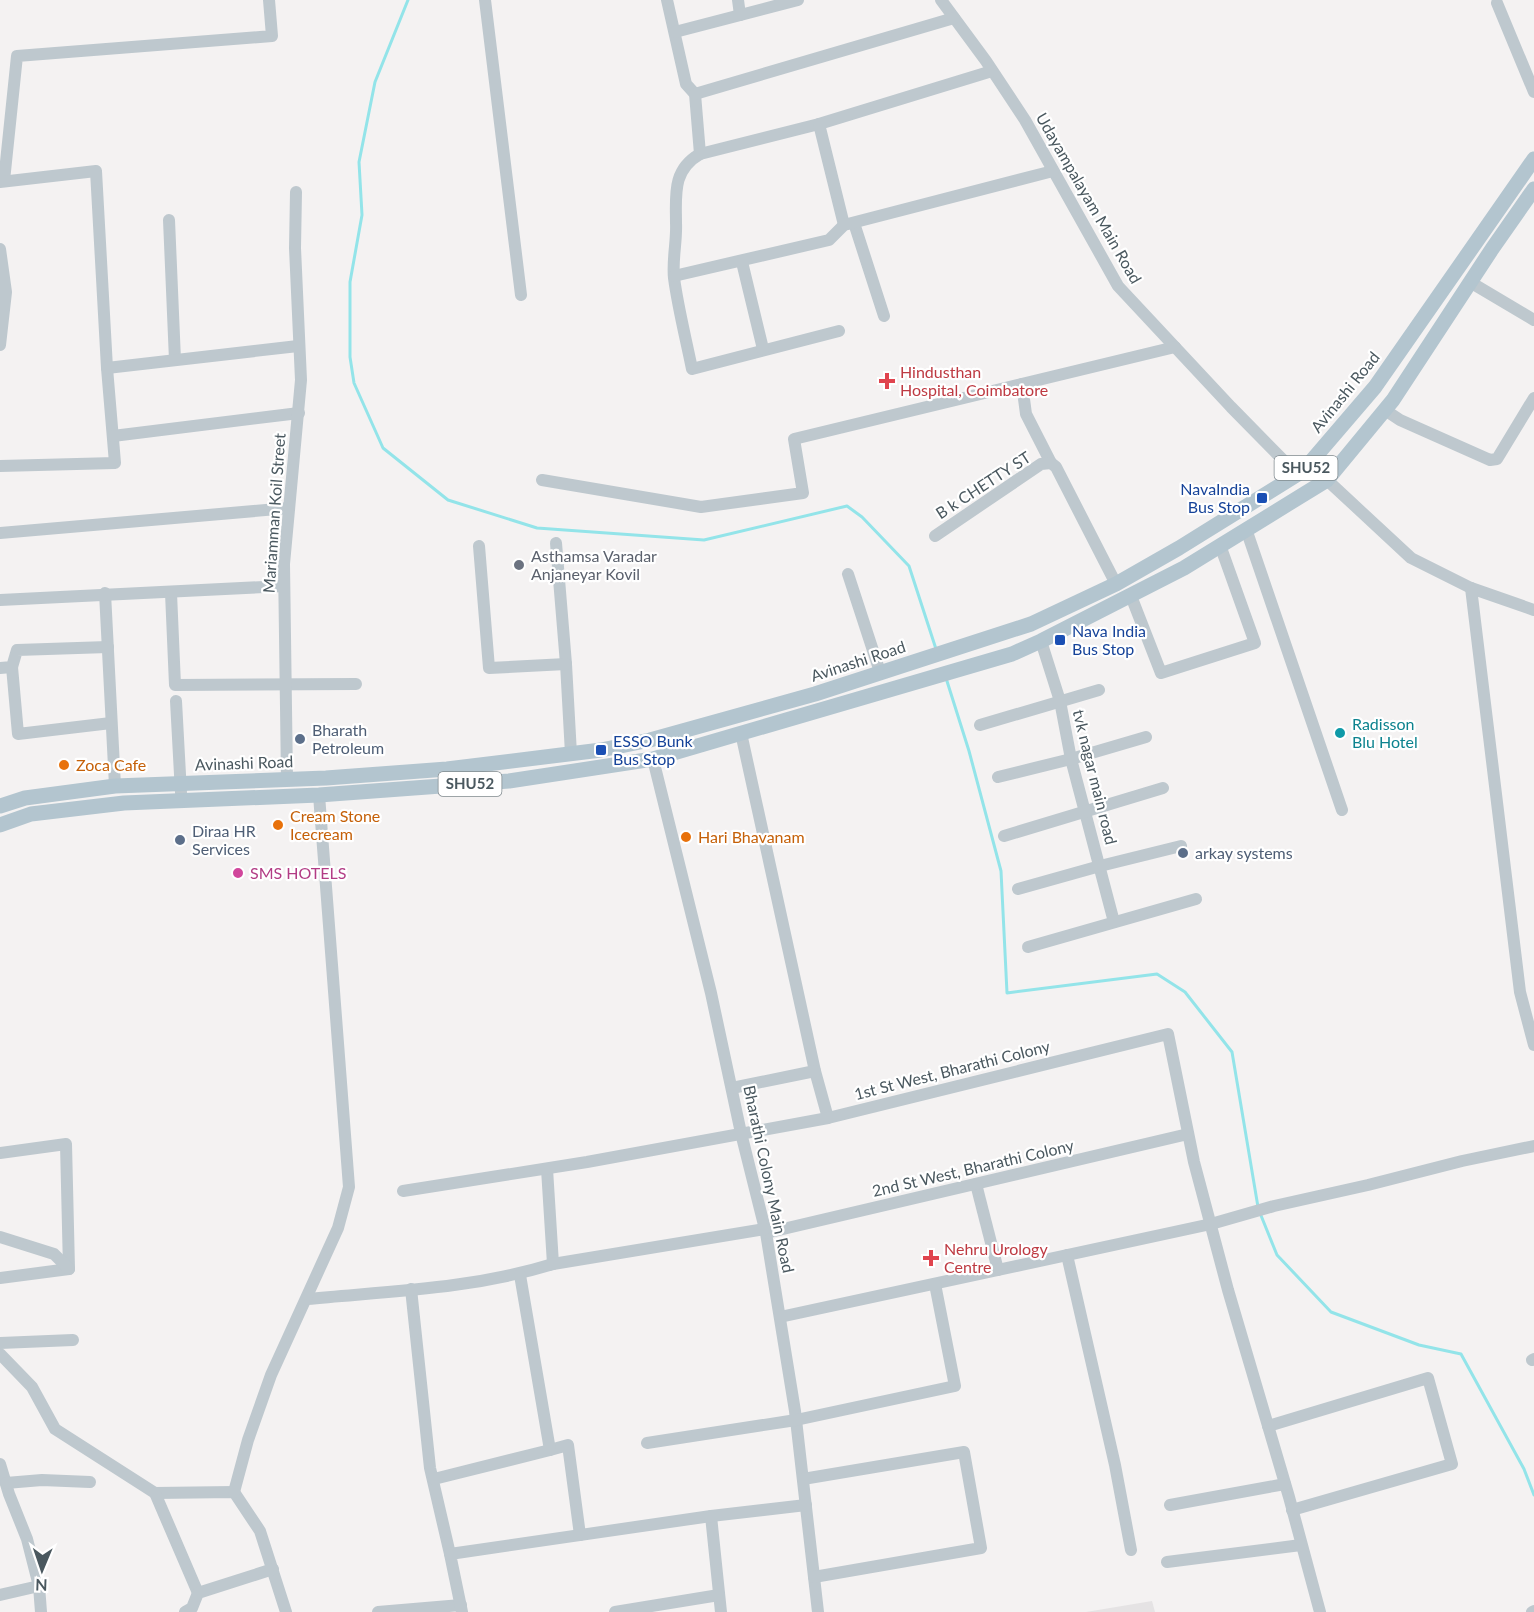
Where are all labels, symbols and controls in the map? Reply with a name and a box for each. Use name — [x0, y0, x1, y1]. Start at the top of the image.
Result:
street label: Udayampalayam Main Road — [1033, 109, 1146, 287]
street label: Avinashi Road — [1306, 347, 1383, 436]
place label: Hindusthan Hospital, Coimbatore — [900, 362, 1048, 399]
marker: Hindusthan Hospital, Coimbatore — [878, 372, 896, 390]
street label: Mariamman Koil Street — [258, 432, 289, 594]
street label: B k CHETTY ST — [932, 447, 1034, 522]
road number: SHU52 — [1274, 456, 1338, 480]
place label: NavaIndia Bus Stop — [1180, 479, 1250, 516]
marker: NavaIndia Bus Stop — [1255, 491, 1269, 505]
place label: Asthamsa Varadar Anjaneyar Kovil — [531, 546, 657, 583]
marker: Asthamsa Varadar Anjaneyar Kovil — [512, 558, 526, 572]
place label: Nava India Bus Stop — [1072, 621, 1146, 658]
marker: Nava India Bus Stop — [1053, 633, 1067, 647]
street label: Avinashi Road — [808, 636, 908, 685]
street label: tvk nagar main road — [1070, 707, 1121, 846]
place label: Radisson Blu Hotel — [1352, 714, 1418, 751]
place label: Bharath Petroleum — [312, 720, 384, 757]
marker: Radisson Blu Hotel — [1333, 726, 1347, 740]
place label: ESSO Bunk Bus Stop — [613, 731, 694, 768]
marker: Bharath Petroleum — [293, 732, 307, 746]
marker: ESSO Bunk Bus Stop — [594, 743, 608, 757]
street label: Avinashi Road — [194, 751, 294, 774]
place label: Zoca Cafe — [76, 755, 146, 774]
marker: Zoca Cafe — [57, 758, 71, 772]
road number: SHU52 — [438, 772, 502, 796]
place label: Cream Stone Icecream — [290, 806, 380, 843]
marker: Cream Stone Icecream — [271, 818, 285, 832]
place label: Diraa HR Services — [192, 821, 256, 858]
place label: Hari Bhavanam — [698, 827, 805, 846]
marker: Hari Bhavanam — [679, 830, 693, 844]
marker: Diraa HR Services — [173, 833, 187, 847]
place label: arkay systems — [1195, 843, 1293, 862]
marker: arkay systems — [1176, 846, 1190, 860]
place label: SMS HOTELS — [250, 863, 346, 882]
marker: SMS HOTELS — [231, 866, 245, 880]
street label: 1st St West, Bharathi Colony — [852, 1036, 1052, 1103]
street label: Bharathi Colony Main Road — [740, 1083, 799, 1274]
street label: 2nd St West, Bharathi Colony — [870, 1135, 1076, 1200]
place label: Nehru Urology Centre — [944, 1239, 1048, 1276]
marker: Nehru Urology Centre — [922, 1249, 940, 1267]
north arrow — [12, 1540, 72, 1600]
text: N — [35, 1576, 48, 1595]

